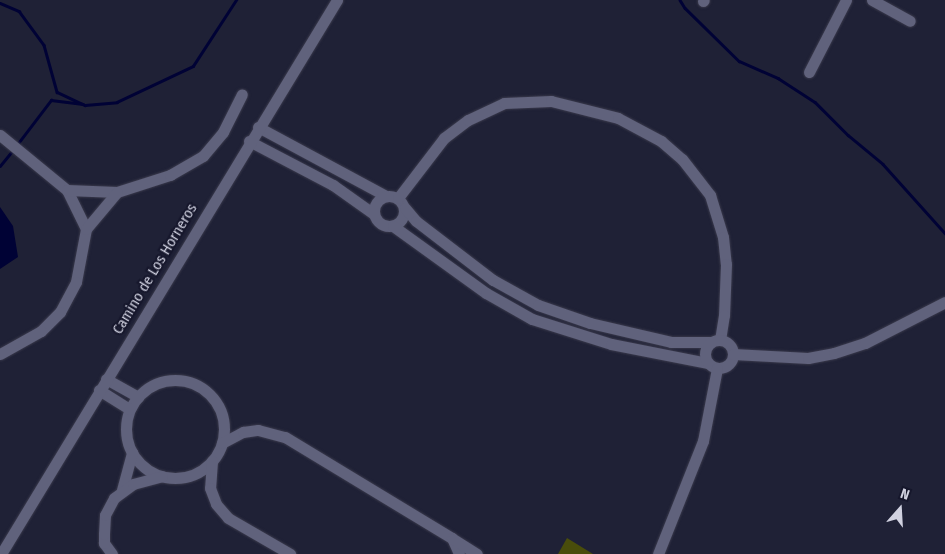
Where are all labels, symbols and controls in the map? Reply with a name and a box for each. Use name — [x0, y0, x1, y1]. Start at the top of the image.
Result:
street label: Camino de Los Horneros — [109, 200, 201, 338]
north arrow — [875, 484, 925, 534]
text: N — [898, 485, 912, 504]

